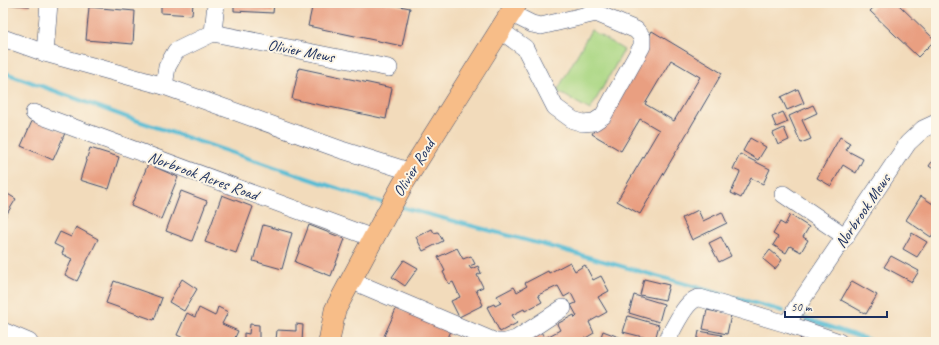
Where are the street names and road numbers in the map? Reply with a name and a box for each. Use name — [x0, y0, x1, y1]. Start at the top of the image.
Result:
street label: Olivier Mews — [266, 35, 338, 68]
street label: Olivier Road — [389, 133, 441, 200]
street label: Norbrook Acres Road — [145, 147, 263, 206]
street label: Norbrook Mews — [831, 169, 896, 252]

